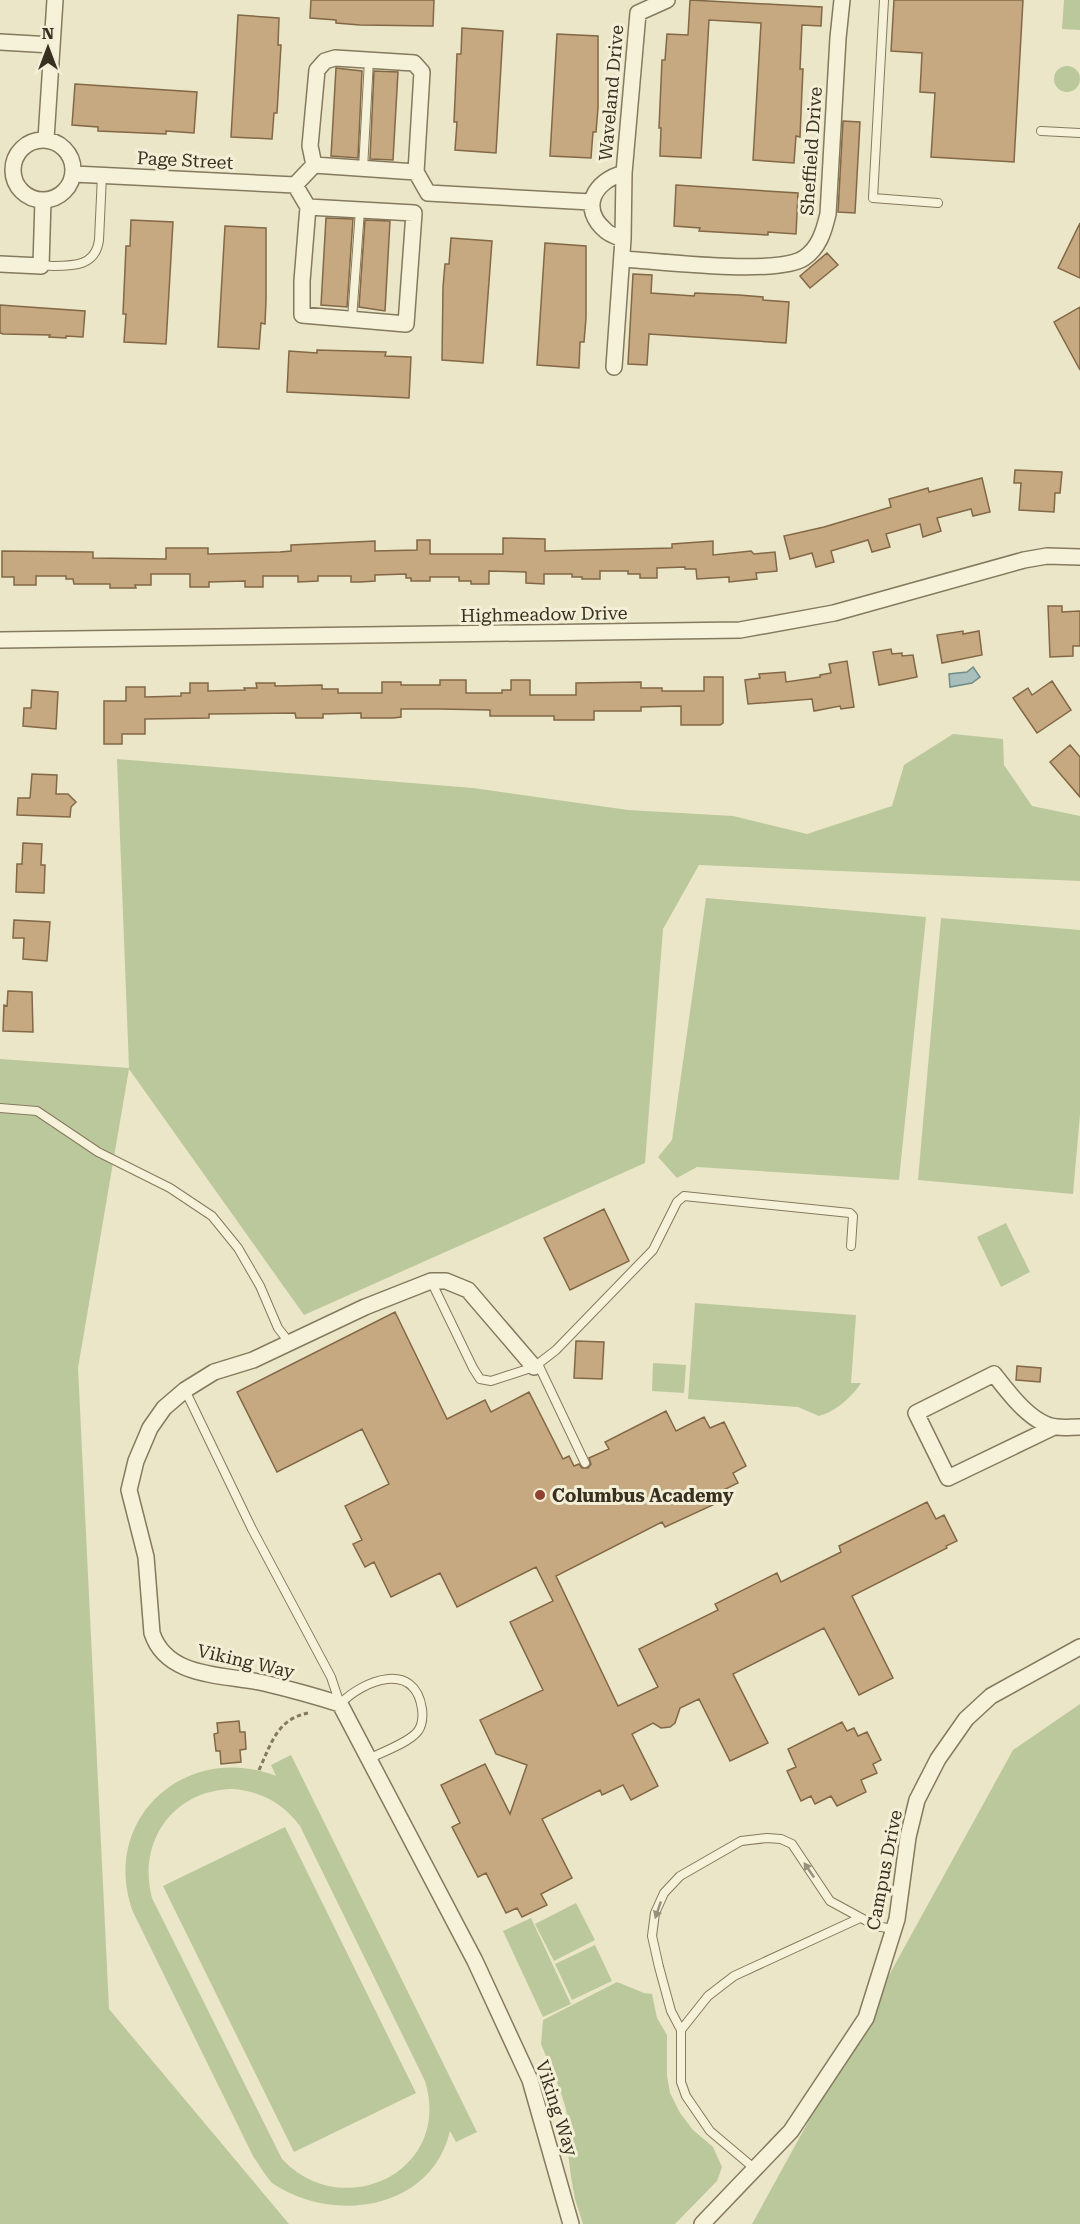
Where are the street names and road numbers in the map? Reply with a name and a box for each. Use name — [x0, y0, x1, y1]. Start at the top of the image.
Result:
street label: Waveland Drive — [595, 24, 627, 162]
street label: Sheffield Drive — [796, 86, 826, 216]
street label: Page Street — [136, 147, 234, 173]
street label: Highmeadow Drive — [460, 602, 628, 626]
street label: Viking Way — [195, 1640, 297, 1682]
street label: Campus Drive — [862, 1808, 906, 1932]
street label: Viking Way — [532, 2058, 582, 2159]

